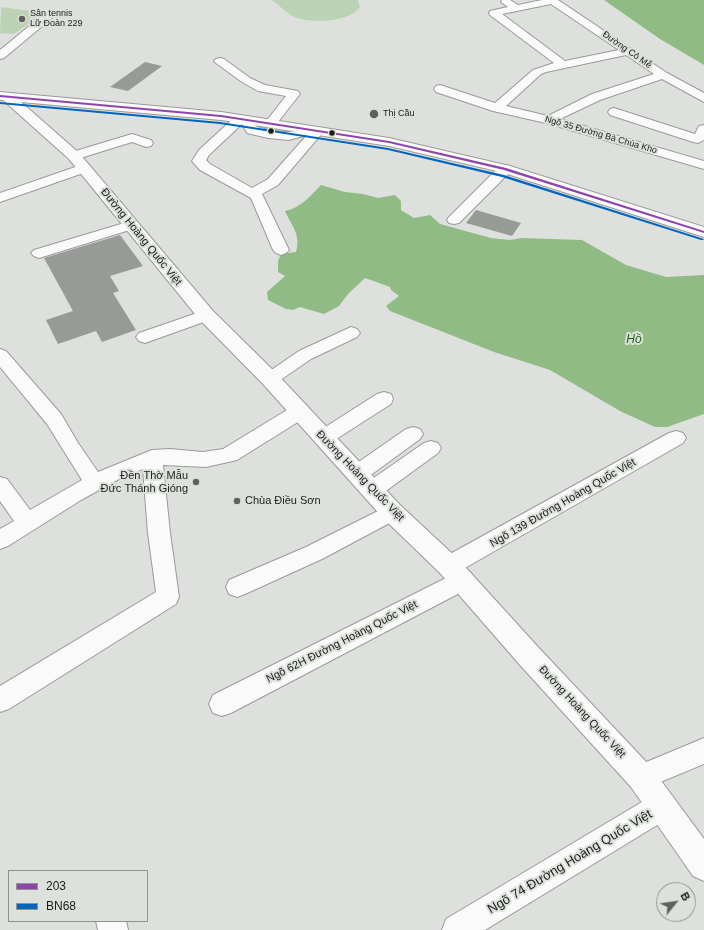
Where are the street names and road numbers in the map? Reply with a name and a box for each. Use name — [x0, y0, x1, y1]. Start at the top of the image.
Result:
street label: Đường Cô Mễ — [600, 29, 654, 71]
street label: Ngõ 35 Đường Bà Chúa Kho — [544, 114, 658, 156]
street label: Đường Hoàng Quốc Việt — [98, 186, 184, 288]
street label: Đường Hoàng Quốc Việt — [313, 428, 407, 524]
street label: Ngõ 139 Đường Hoàng Quốc Việt — [488, 456, 638, 550]
street label: Ngõ 62H Đường Hoàng Quốc Việt — [264, 598, 420, 686]
street label: Đường Hoàng Quốc Việt — [536, 663, 628, 761]
street label: Ngõ 74 Đường Hoàng Quốc Việt — [485, 807, 655, 917]

